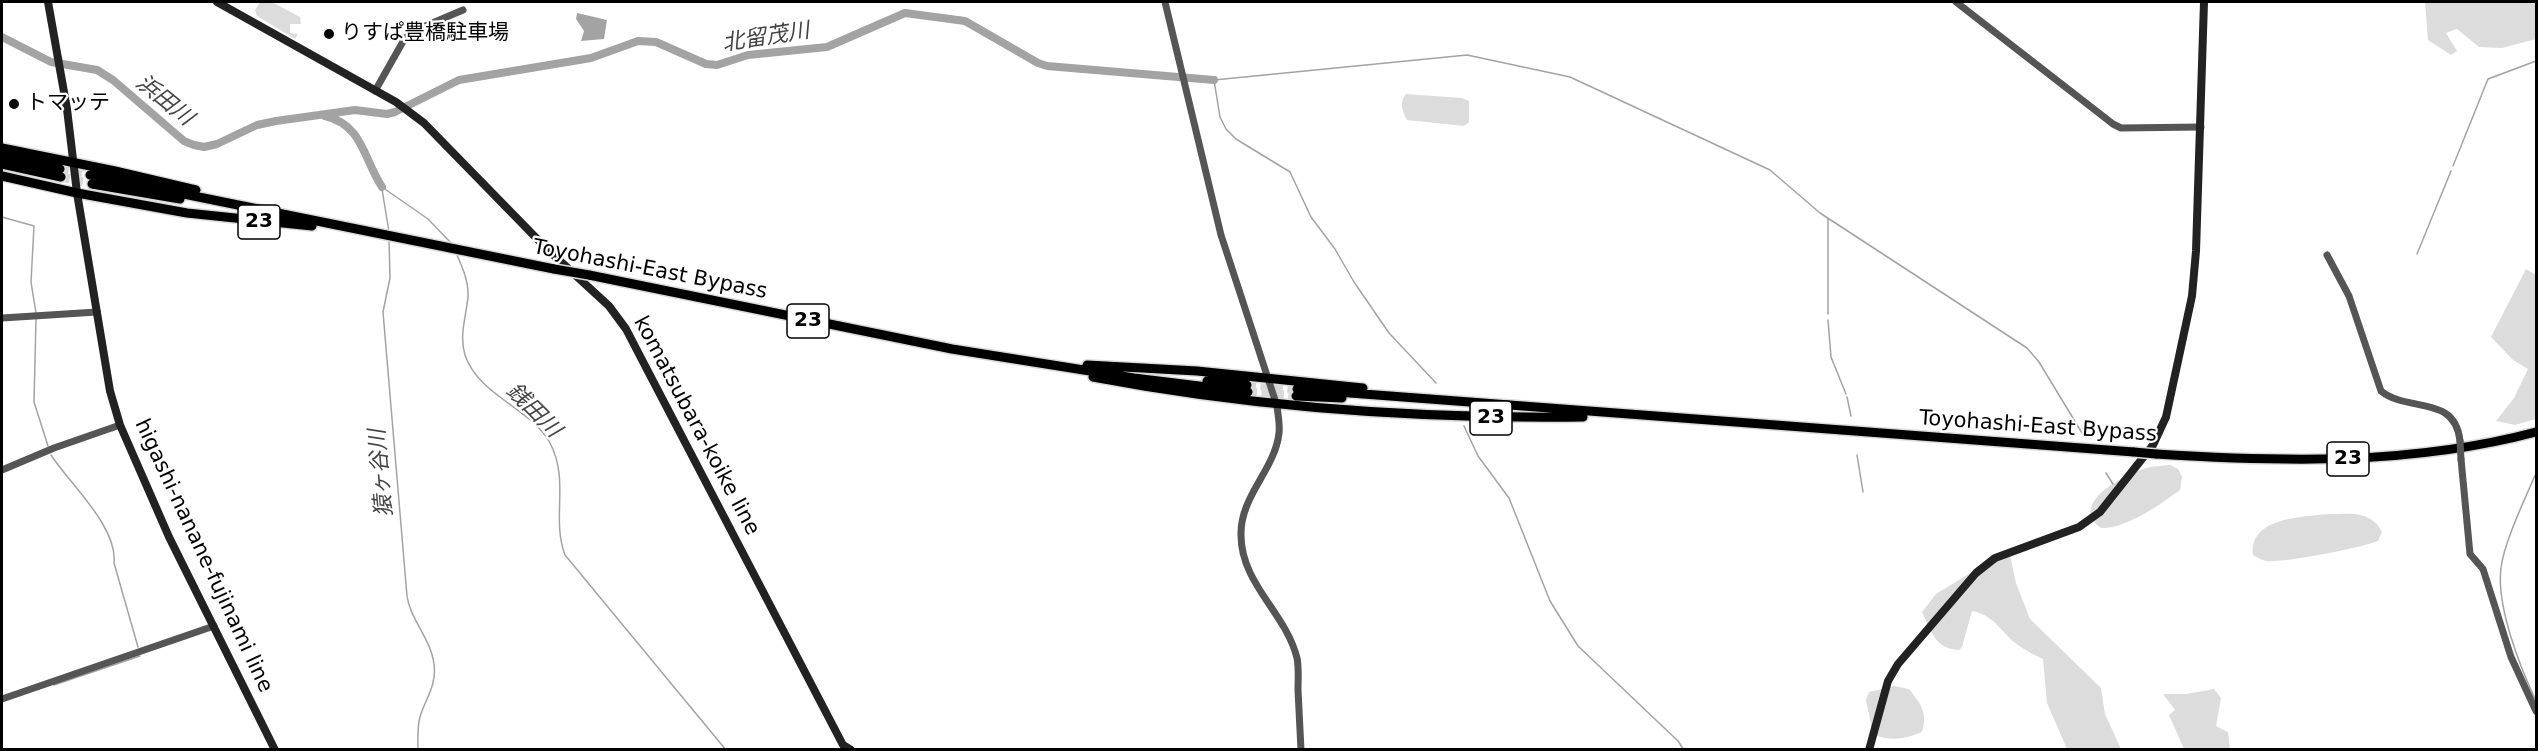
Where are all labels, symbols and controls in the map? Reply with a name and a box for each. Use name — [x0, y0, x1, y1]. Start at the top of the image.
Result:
water label: 北留茂川 — [720, 18, 812, 58]
place label: りすぱ豊橋駐車場 — [341, 21, 509, 47]
marker: りすぱ豊橋駐車場 — [322, 27, 336, 41]
water label: 浜田川 — [130, 70, 198, 132]
place label: トマッテ — [26, 91, 110, 117]
marker: トマッテ — [7, 97, 21, 111]
road number: 23 — [238, 205, 280, 239]
street label: Toyohashi-East Bypass — [531, 235, 769, 305]
road number: 23 — [787, 304, 829, 338]
street label: komatsubara-koike line — [628, 312, 764, 540]
water label: 銭田川 — [500, 378, 566, 444]
road number: 23 — [1470, 401, 1512, 435]
street label: Toyohashi-East Bypass — [1918, 406, 2158, 448]
street label: higashi-nanane-fujinami line — [128, 415, 278, 697]
water label: 猿ヶ谷川 — [365, 428, 399, 518]
road number: 23 — [2327, 442, 2369, 476]

